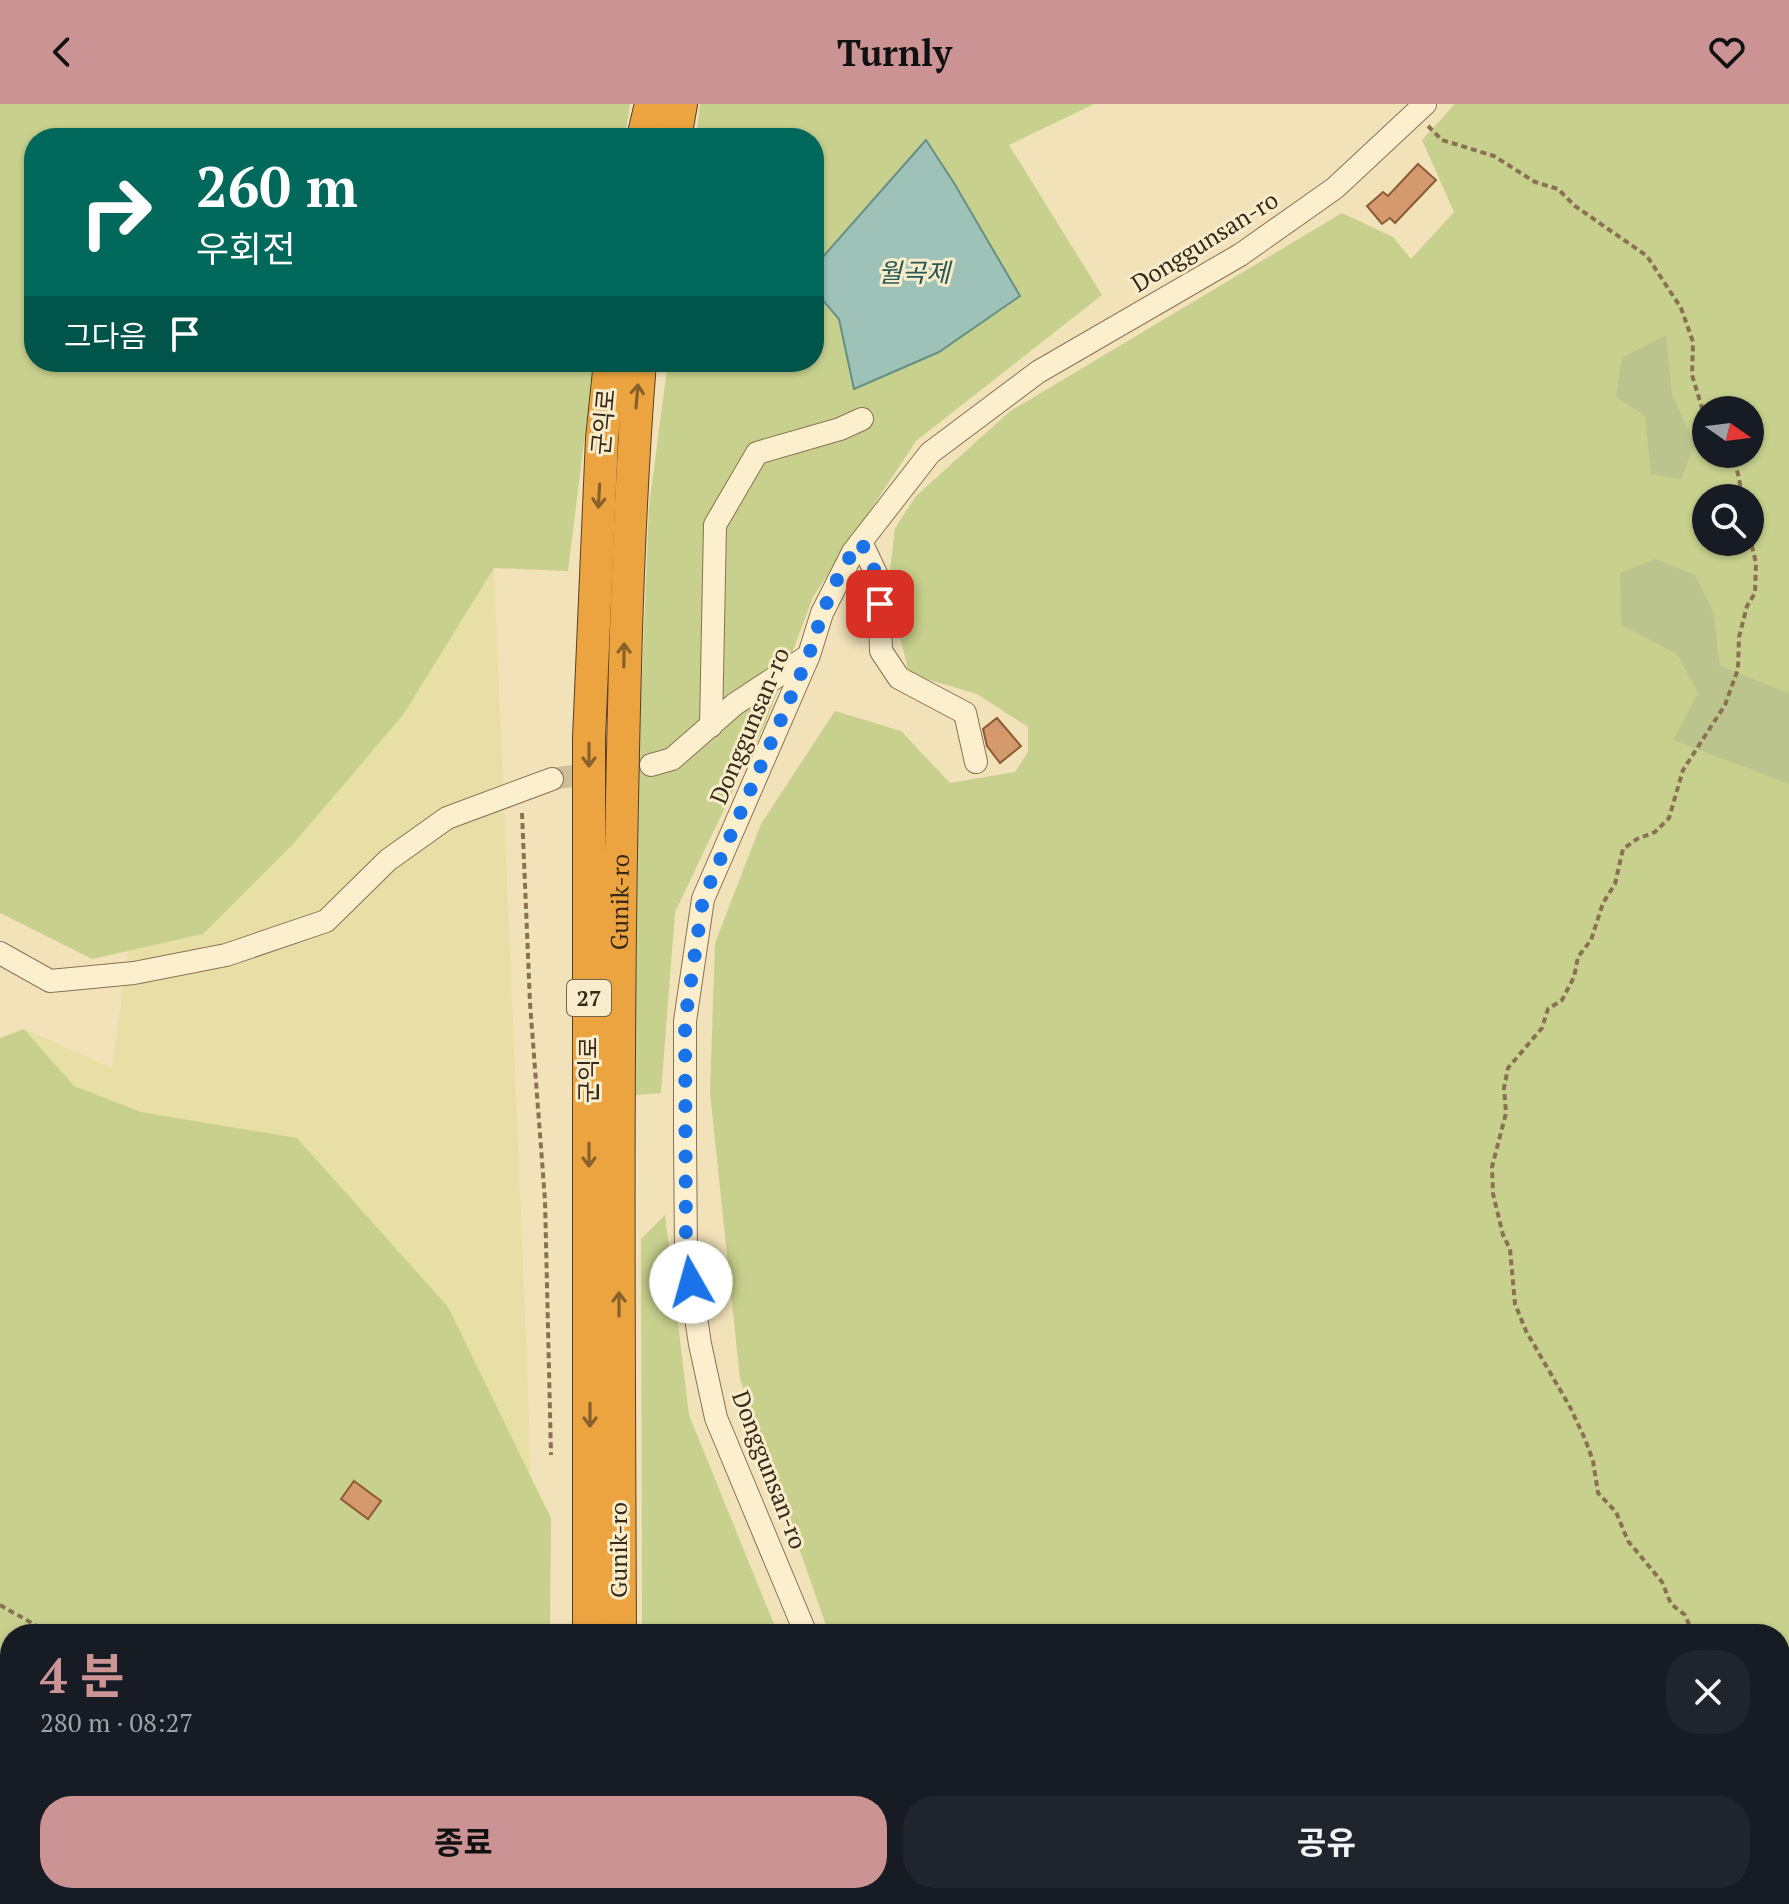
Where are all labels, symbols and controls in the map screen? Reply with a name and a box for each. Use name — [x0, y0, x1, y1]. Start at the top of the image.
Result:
text: Turnly — [837, 29, 952, 76]
icon: back — [40, 30, 84, 74]
icon: heart — [1705, 30, 1749, 74]
text: 260 m — [196, 149, 358, 223]
icon: right — [64, 160, 168, 264]
street label: Donggunsan-ro — [1125, 183, 1284, 299]
text: 우회전 — [196, 225, 295, 272]
water label: 월곡제 — [878, 255, 953, 289]
icon: arrive — [163, 312, 207, 356]
text: 그다음 — [64, 316, 147, 356]
one-way arrow — [630, 383, 645, 410]
street label: 군익로 — [584, 388, 622, 456]
north arrow — [1692, 396, 1764, 468]
map controls — [1692, 396, 1764, 556]
one-way arrow — [592, 482, 607, 509]
button: search — [1692, 484, 1764, 556]
pin — [846, 570, 914, 638]
icon: arrive — [858, 582, 902, 626]
one-way arrow — [616, 642, 632, 669]
street label: Donggunsan-ro — [702, 642, 796, 809]
one-way arrow — [581, 741, 597, 768]
street label: Gunik-ro — [603, 854, 636, 950]
road number: 27 — [567, 980, 611, 1016]
street label: 군익로 — [572, 1037, 604, 1103]
one-way arrow — [581, 1141, 597, 1168]
position arrow — [649, 1240, 733, 1324]
one-way arrow — [611, 1291, 627, 1318]
street label: Donggunsan-ro — [725, 1386, 815, 1553]
one-way arrow — [582, 1401, 598, 1428]
street label: Gunik-ro — [602, 1502, 634, 1598]
text: 4 분 — [40, 1643, 124, 1707]
button: close — [1666, 1650, 1750, 1734]
text: 280 m · 08:27 — [40, 1705, 193, 1739]
button: 종료 — [40, 1796, 887, 1888]
button: 공유 — [903, 1796, 1750, 1888]

